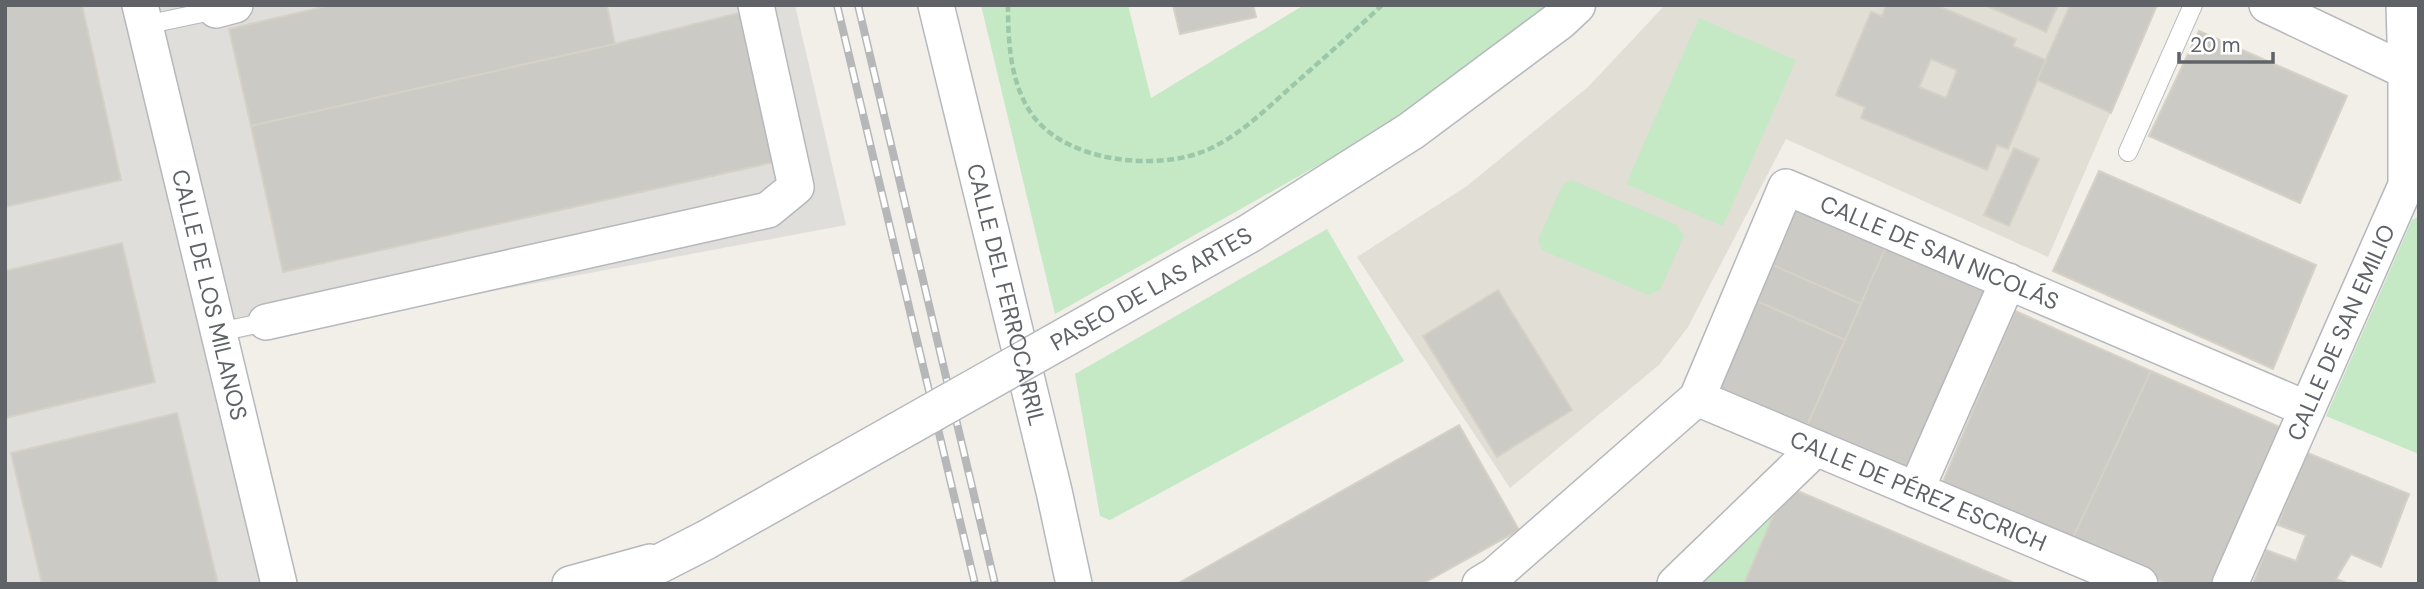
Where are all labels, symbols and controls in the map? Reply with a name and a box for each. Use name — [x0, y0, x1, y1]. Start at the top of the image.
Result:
scale bar — [2179, 21, 2274, 65]
text: 20 m — [2190, 31, 2241, 59]
street label: CALLE DEL FERROCARRIL — [960, 161, 1053, 429]
street label: CALLE DE LOS MILANOS — [165, 166, 254, 423]
street label: CALLE DE SAN NICOLÁS — [1816, 188, 2064, 317]
street label: PASEO DE LAS ARTES — [1045, 220, 1257, 358]
street label: CALLE DE SAN EMILIO — [2280, 220, 2402, 445]
street label: CALLE DE PÉREZ ESCRICH — [1786, 424, 2051, 558]

